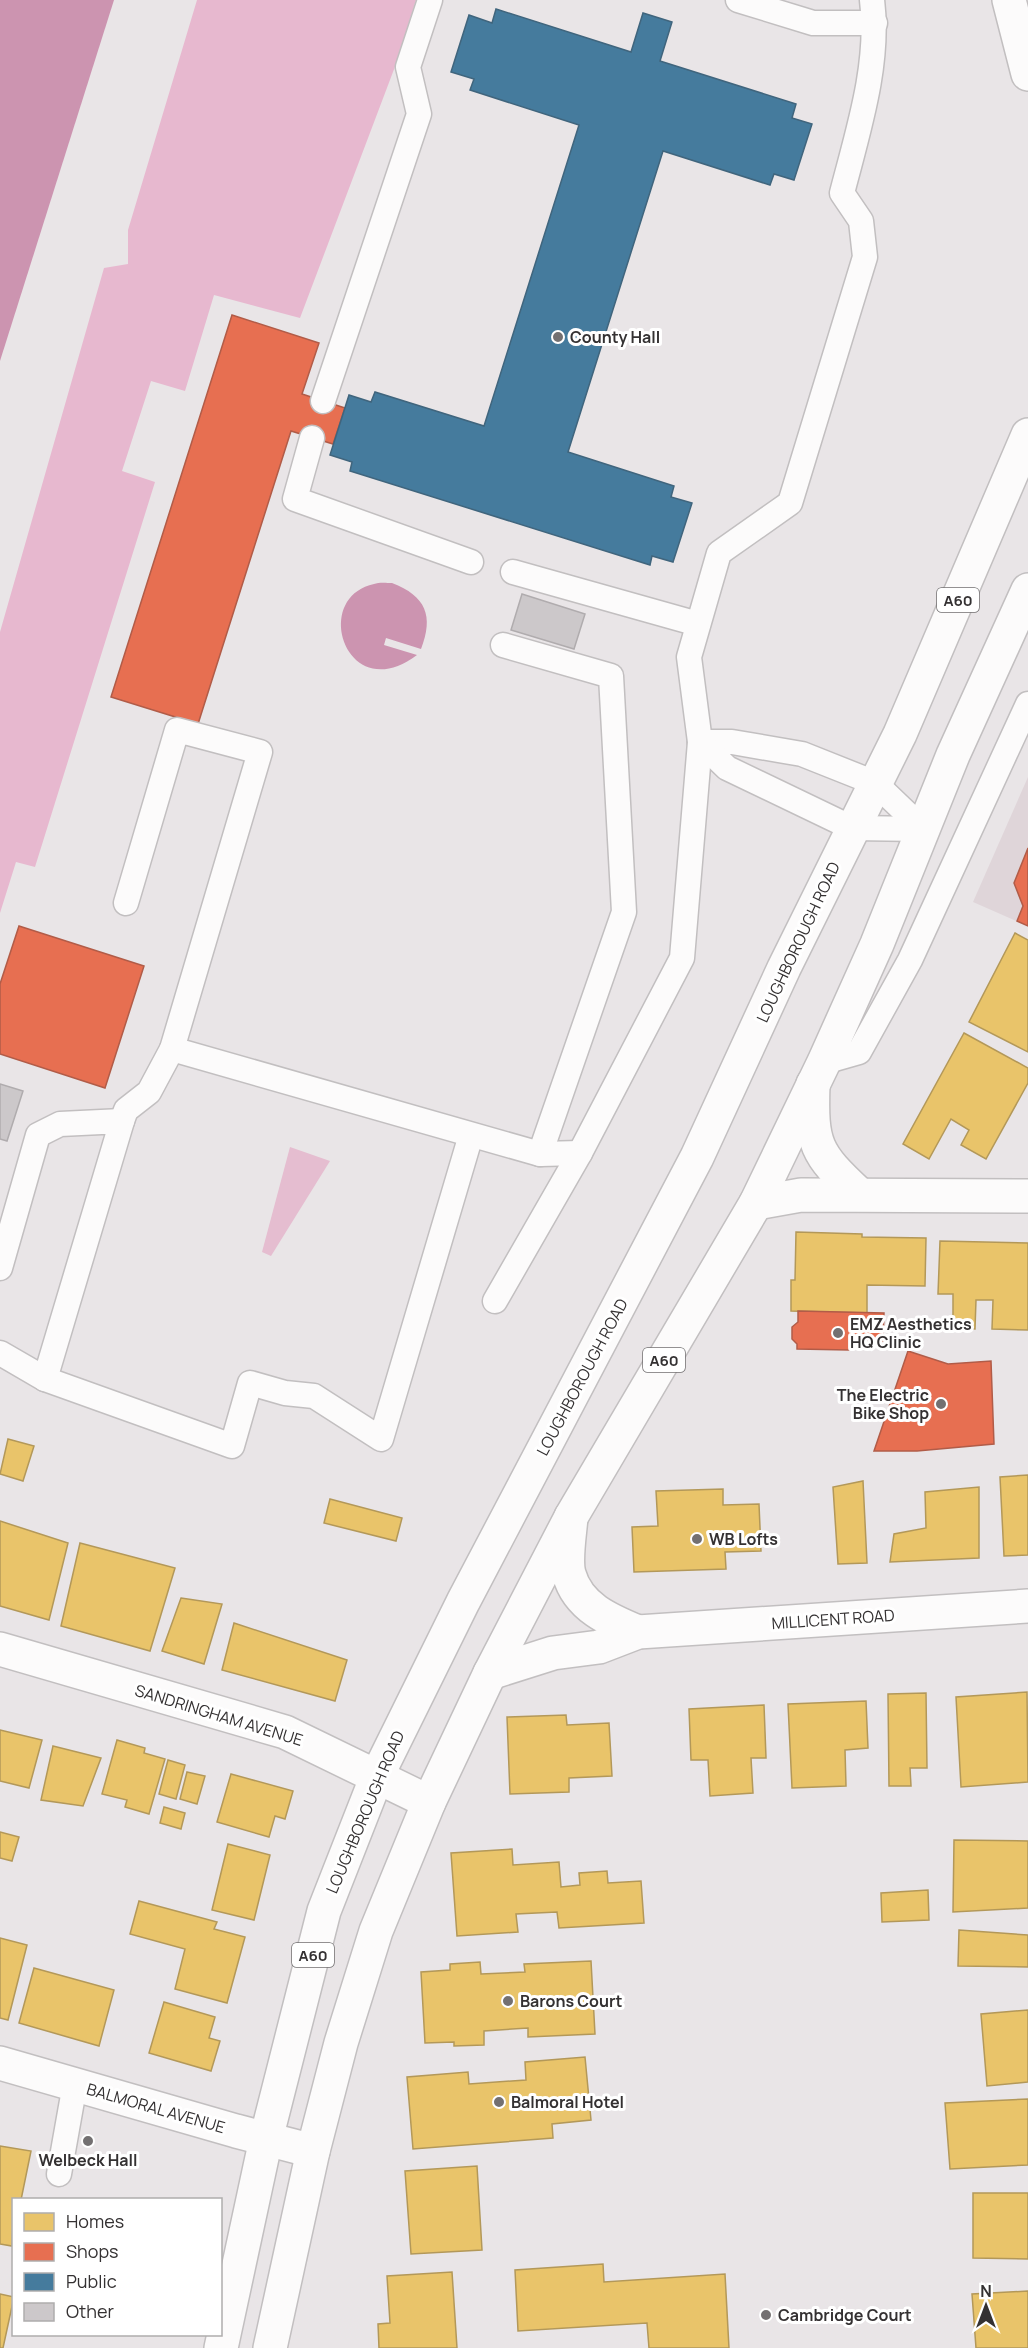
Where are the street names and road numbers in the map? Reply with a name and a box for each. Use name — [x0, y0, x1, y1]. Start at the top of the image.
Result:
road number: A60 — [937, 588, 979, 612]
street label: LOUGHBOROUGH ROAD — [751, 858, 845, 1026]
street label: LOUGHBOROUGH ROAD — [531, 1294, 633, 1459]
road number: A60 — [643, 1348, 685, 1372]
street label: MILLICENT ROAD — [771, 1604, 896, 1634]
street label: SANDRINGHAM AVENUE — [132, 1679, 306, 1751]
street label: LOUGHBOROUGH ROAD — [321, 1727, 409, 1897]
road number: A60 — [292, 1943, 334, 1967]
street label: BALMORAL AVENUE — [84, 2078, 228, 2138]

